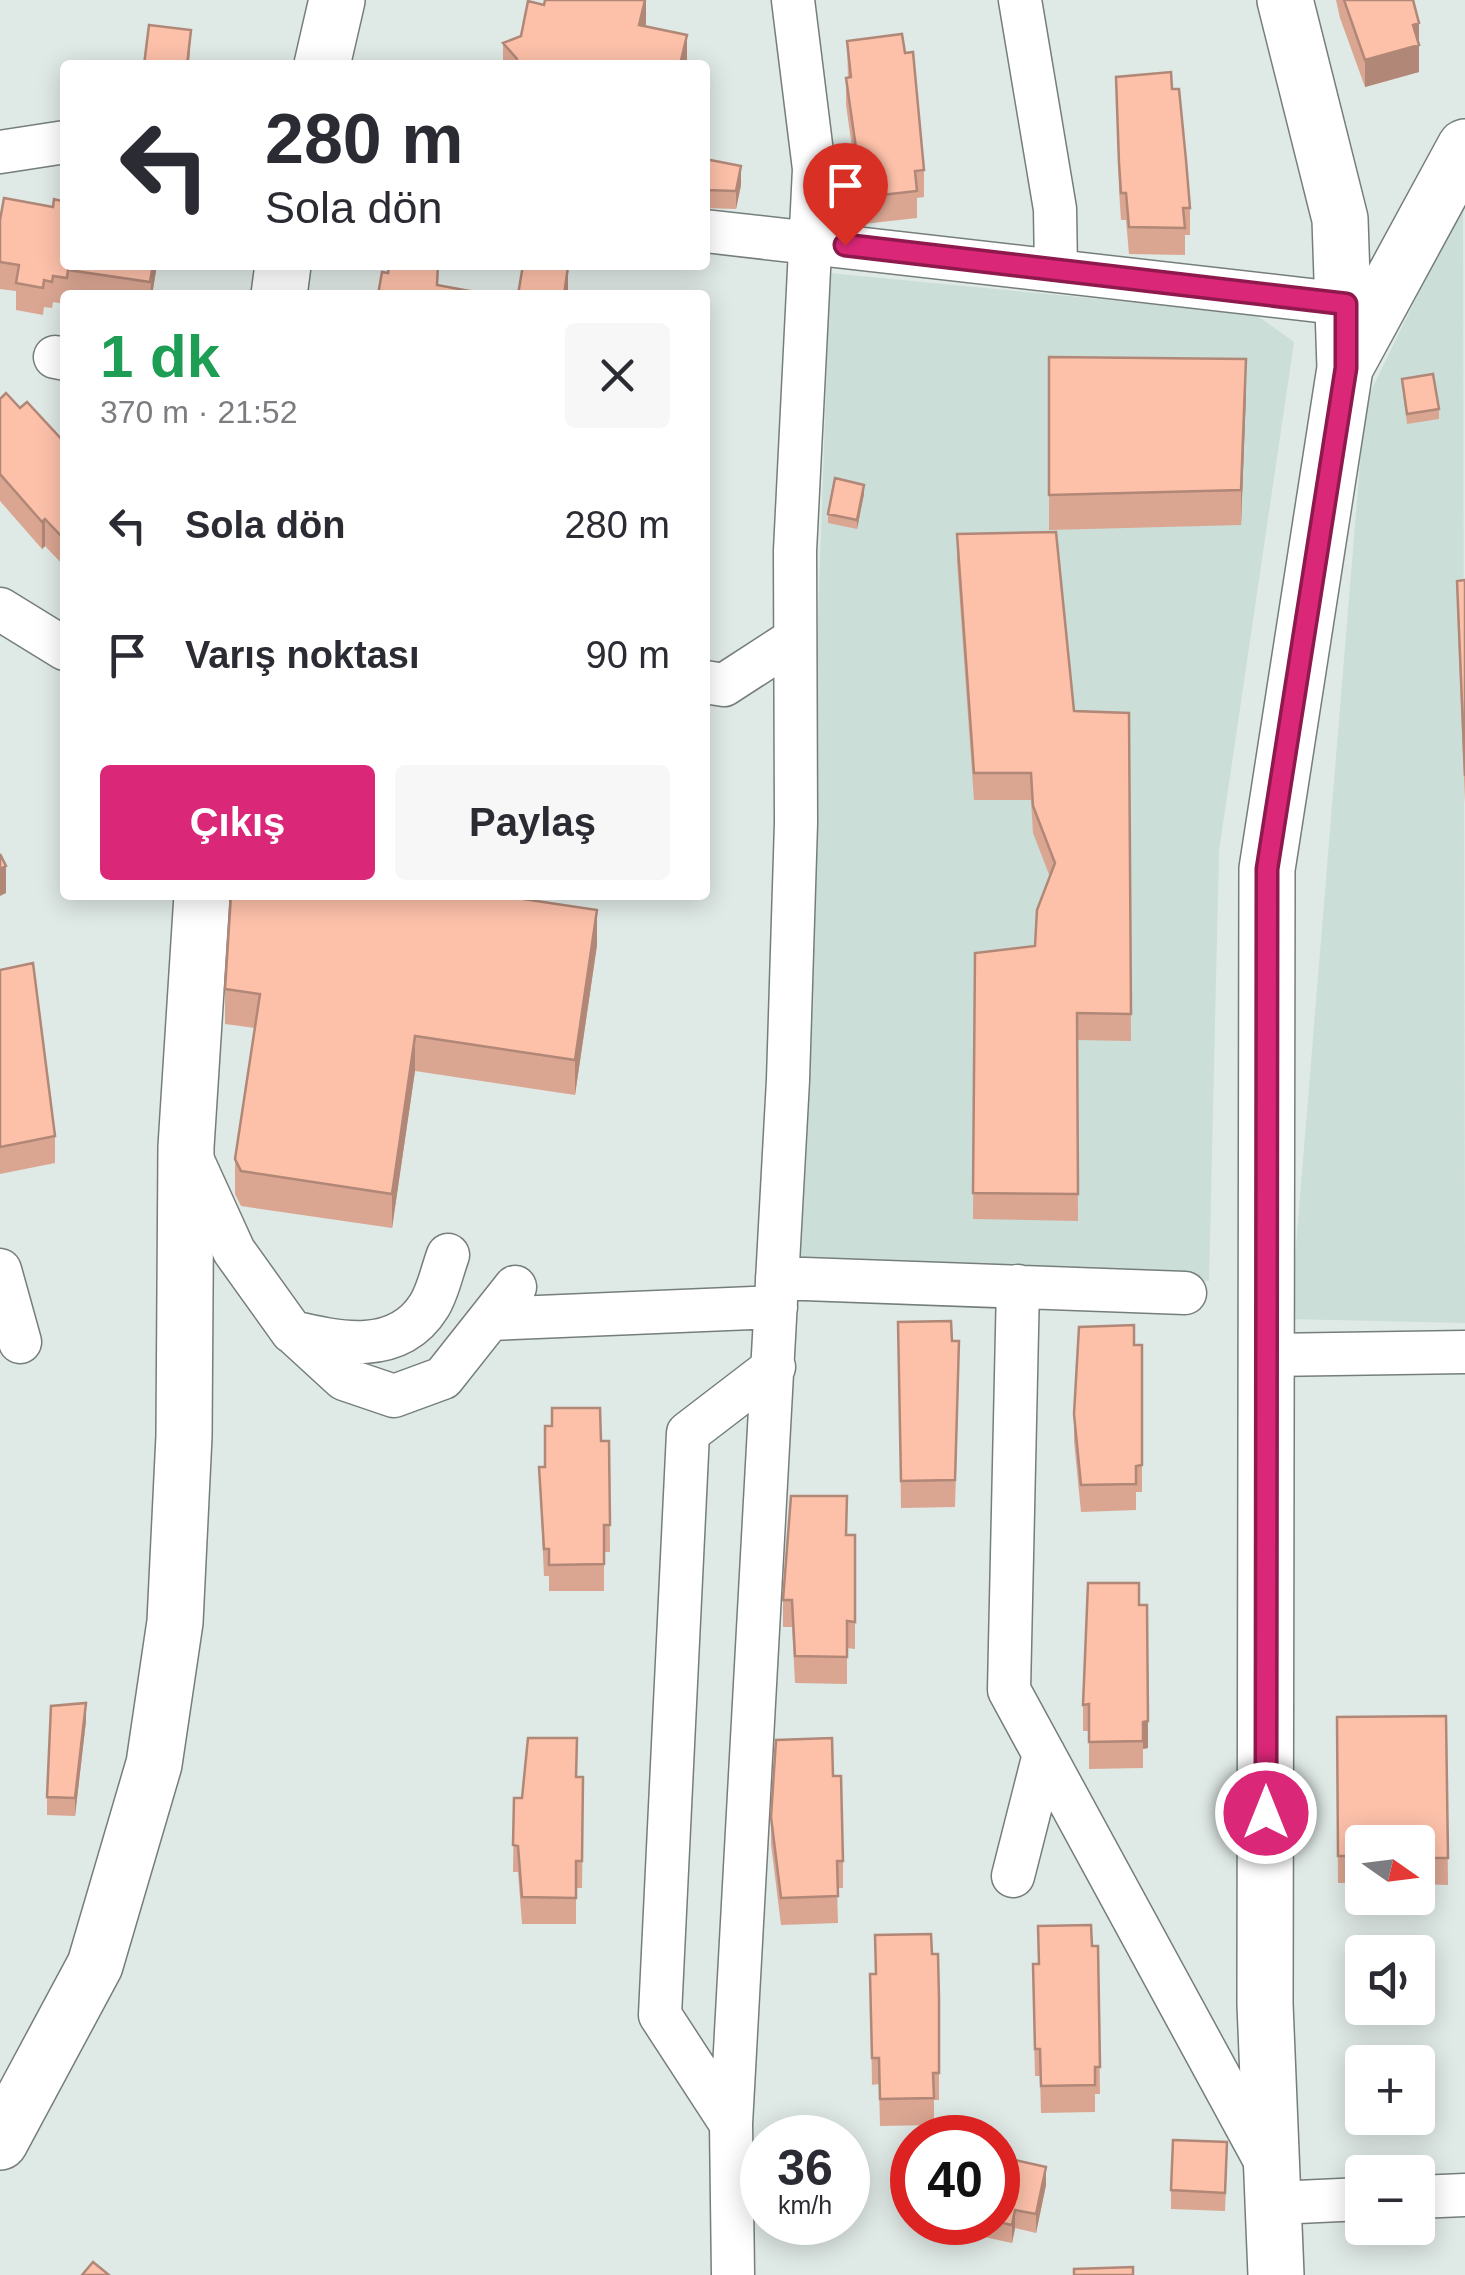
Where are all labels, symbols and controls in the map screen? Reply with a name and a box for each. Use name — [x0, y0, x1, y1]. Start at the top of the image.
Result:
icon: left — [100, 100, 230, 230]
text: 280 m — [265, 100, 463, 178]
pin — [803, 143, 888, 246]
icon: arrive — [818, 158, 873, 213]
text: Sola dön — [265, 182, 443, 233]
text: 1 dk — [100, 323, 220, 390]
button: close — [565, 323, 670, 428]
text: 370 m · 21:52 — [100, 394, 297, 430]
icon: left — [100, 498, 155, 553]
text: Sola dön — [185, 504, 345, 546]
text: 280 m — [564, 504, 670, 546]
icon: arrive — [100, 628, 155, 683]
text: Varış noktası — [185, 634, 419, 676]
text: 90 m — [586, 634, 670, 676]
button: Çıkış — [100, 765, 375, 880]
button: Paylaş — [395, 765, 670, 880]
position arrow — [1214, 1761, 1318, 1865]
north arrow — [1345, 1825, 1435, 1915]
map controls — [1345, 1825, 1435, 2245]
button: sound — [1345, 1935, 1435, 2025]
button: + — [1345, 2045, 1435, 2135]
speed limit sign: 40 — [890, 2115, 1020, 2245]
text: 36 — [777, 2140, 833, 2196]
button: − — [1345, 2155, 1435, 2245]
text: km/h — [778, 2191, 832, 2219]

